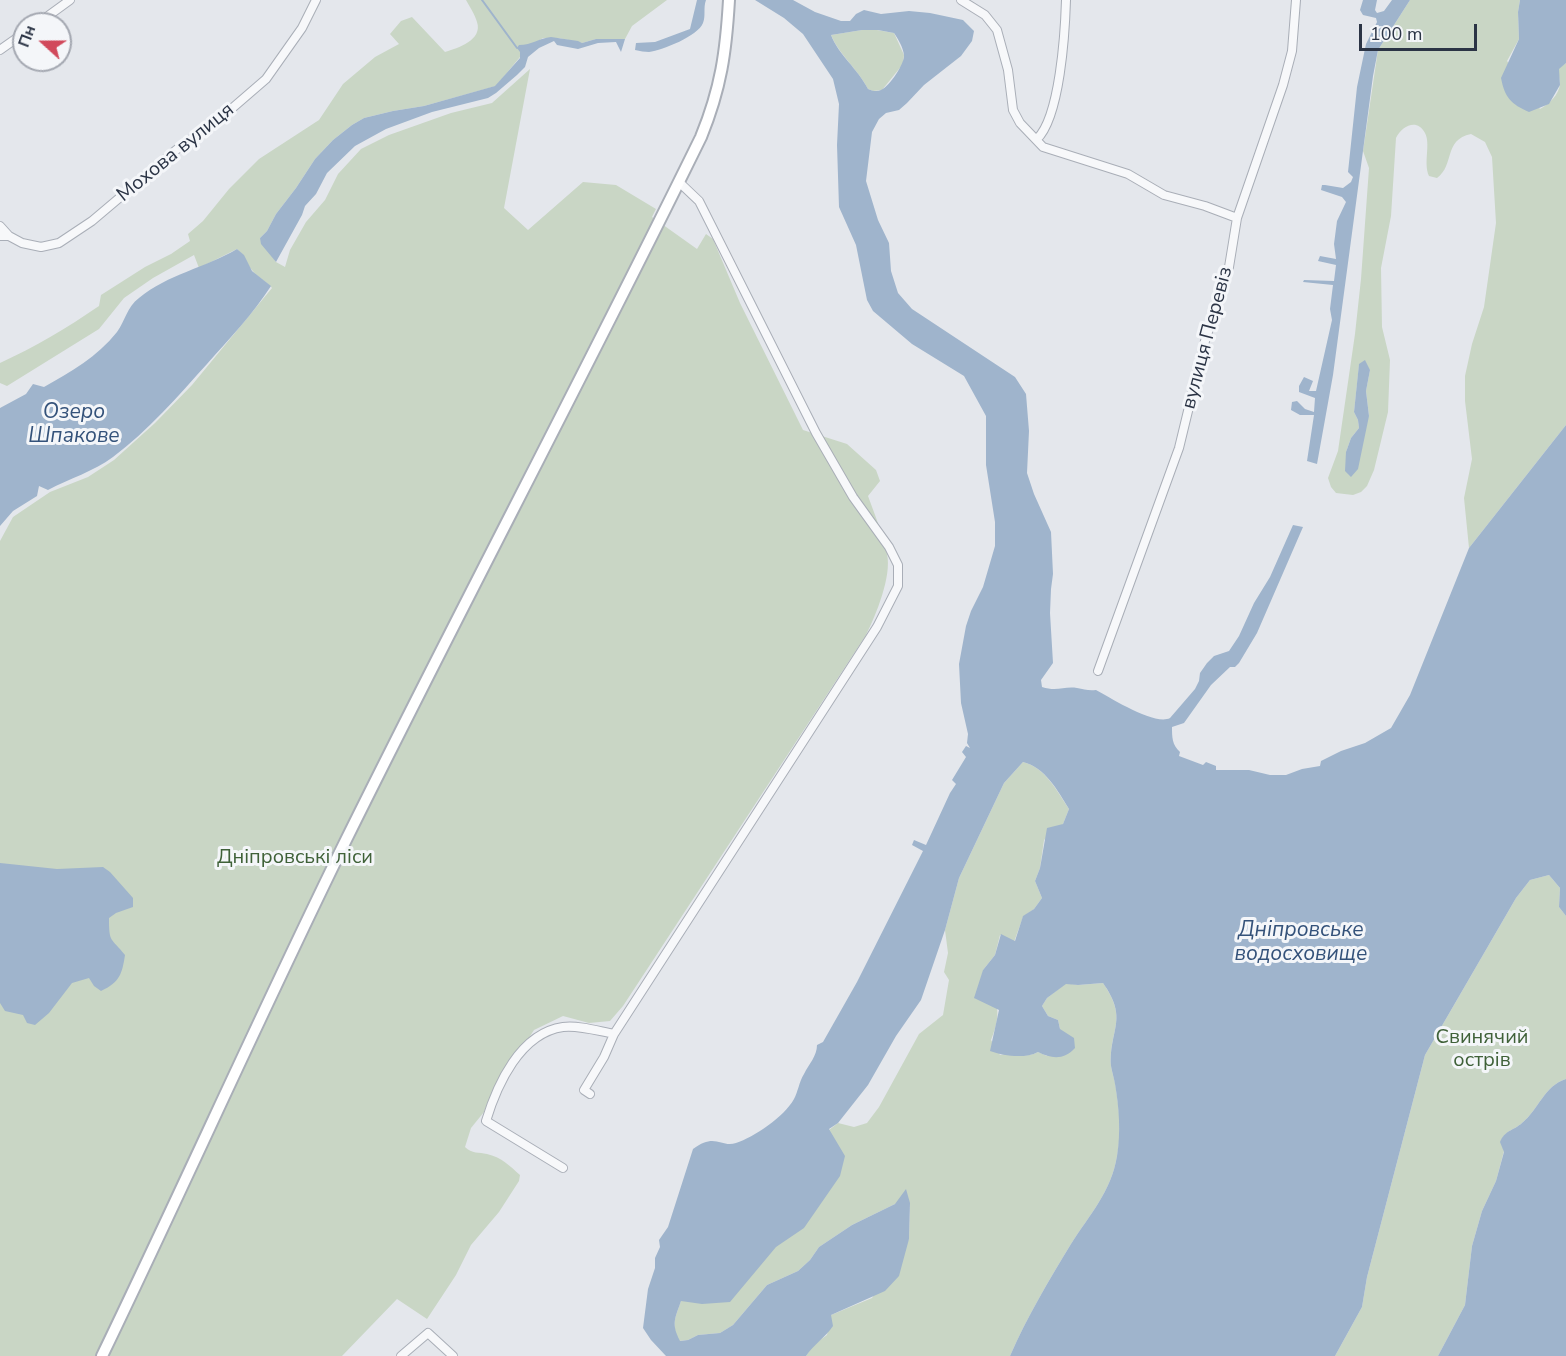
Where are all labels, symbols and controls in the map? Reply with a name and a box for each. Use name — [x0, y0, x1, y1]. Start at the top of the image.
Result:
north arrow — [12, 12, 72, 72]
scale bar — [1362, 12, 1480, 50]
text: Пн — [13, 22, 41, 50]
text: 100 m — [1370, 22, 1422, 46]
street label: Мохова вулиця — [113, 98, 239, 208]
street label: вулиця Перевіз — [1177, 264, 1239, 412]
water label: Озеро Шпакове — [28, 400, 120, 450]
park label: Дніпровські ліси — [217, 846, 373, 870]
water label: Дніпровське водосховище — [1235, 918, 1367, 968]
park label: Свинячий острів — [1436, 1026, 1528, 1073]

